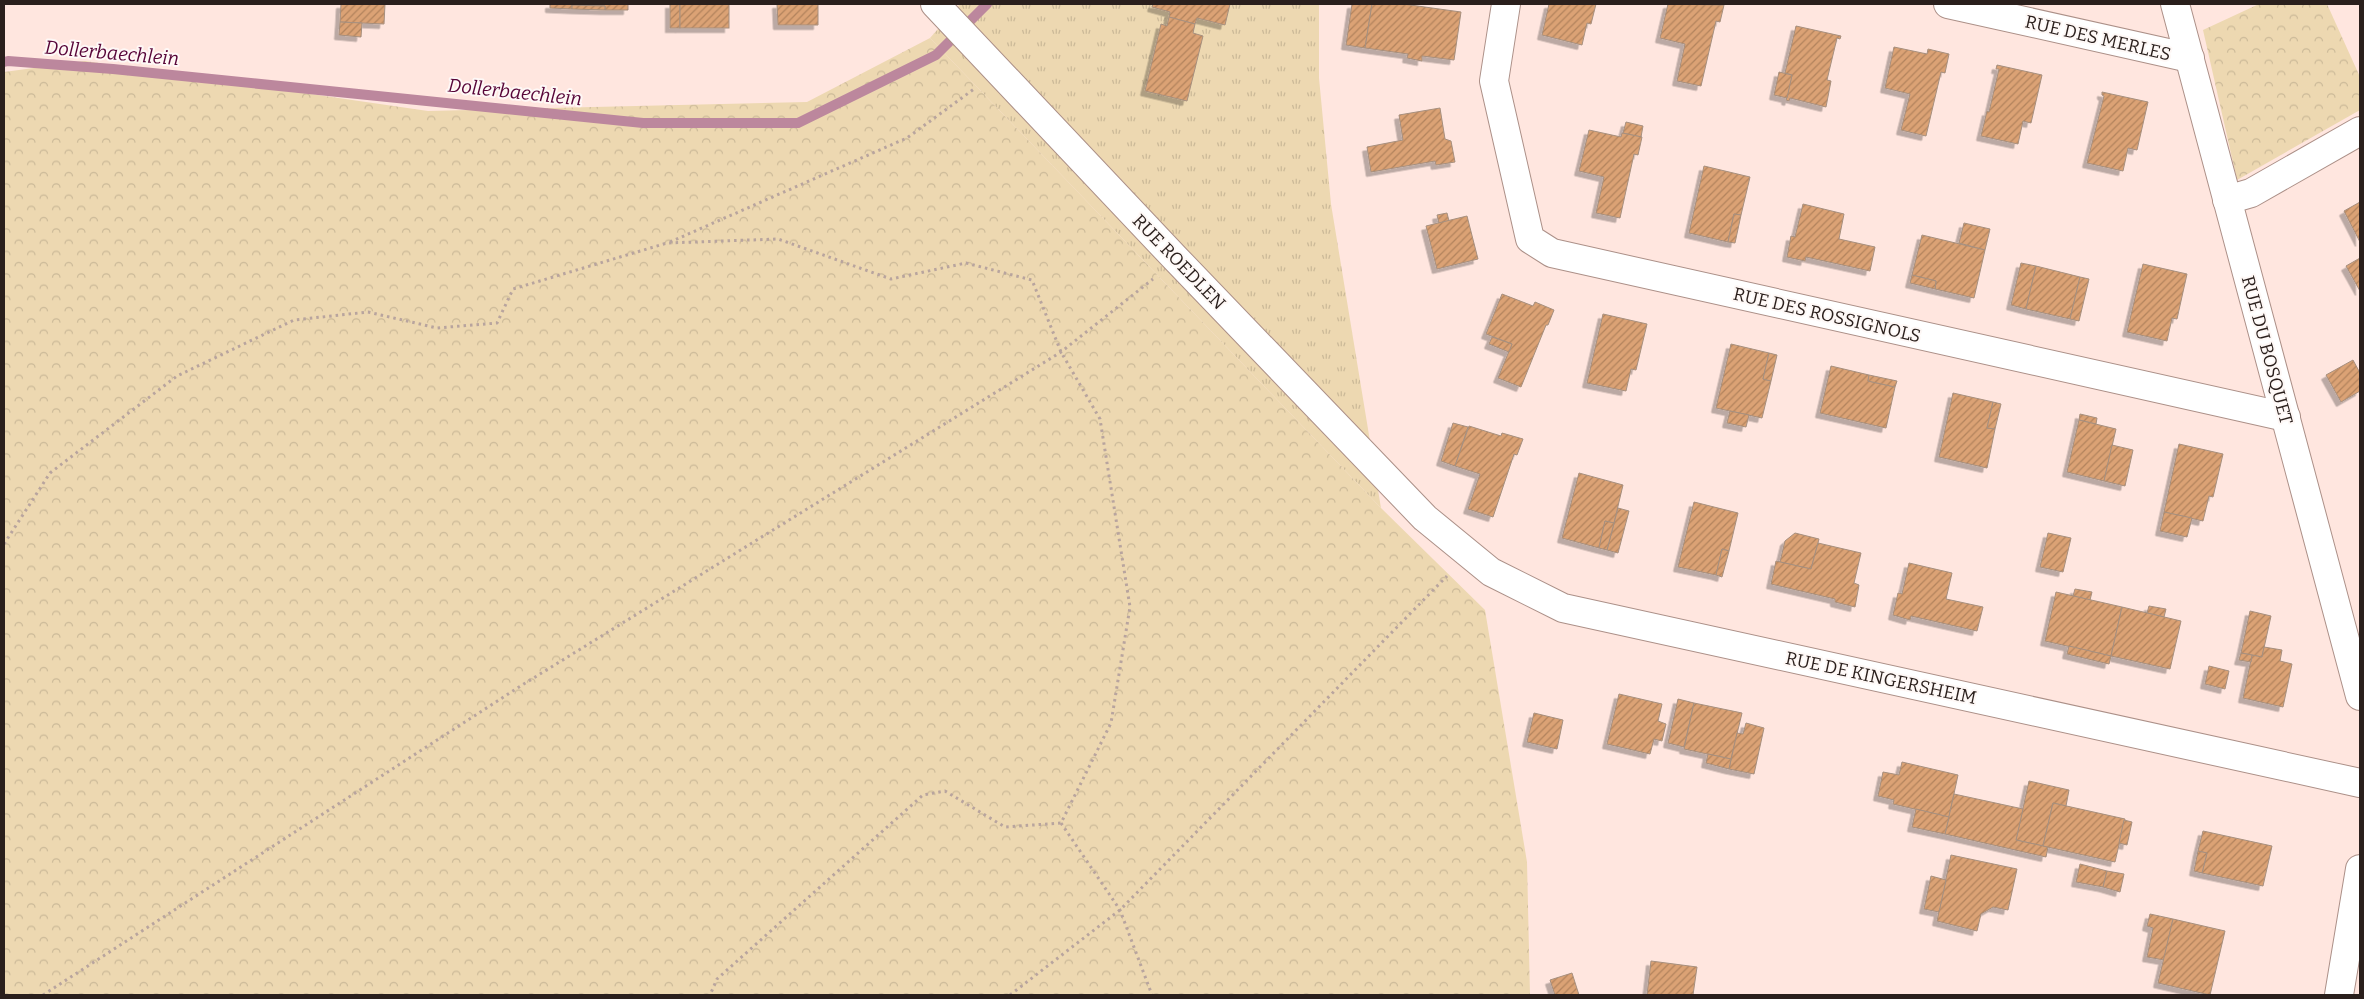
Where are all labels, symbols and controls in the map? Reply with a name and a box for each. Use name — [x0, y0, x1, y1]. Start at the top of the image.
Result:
street label: RUE DES MERLES — [2023, 11, 2173, 65]
water label: Dollerbaechlein — [44, 36, 180, 70]
water label: Dollerbaechlein — [447, 74, 583, 110]
street label: RUE ROEDLEN — [1128, 210, 1230, 314]
street label: RUE DU BOSQUET — [2237, 273, 2298, 427]
street label: RUE DES ROSSIGNOLS — [1731, 283, 1923, 347]
street label: RUE DE KINGERSHEIM — [1783, 647, 1979, 709]

